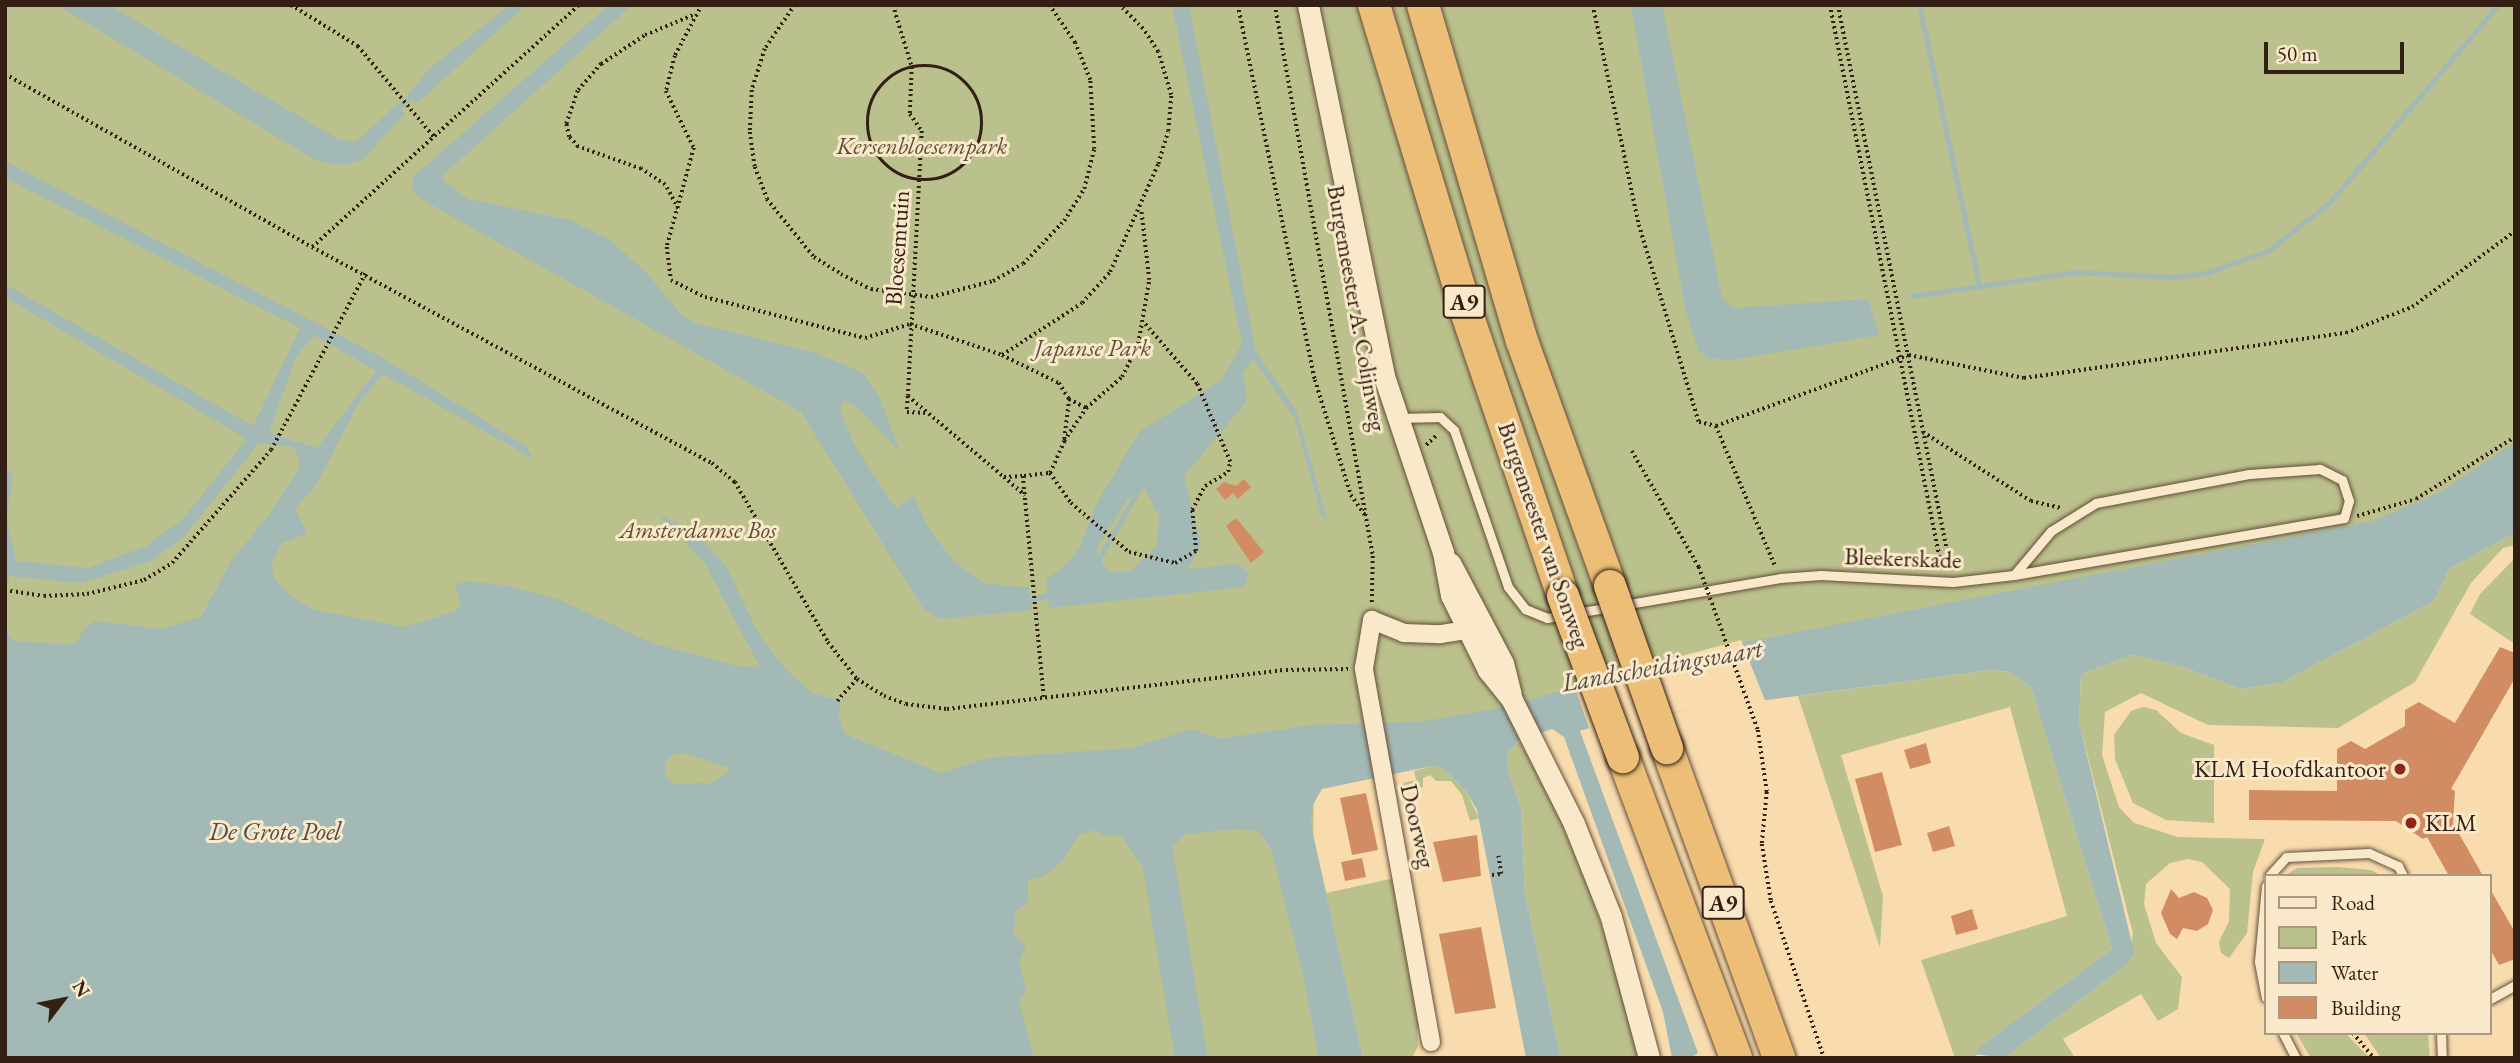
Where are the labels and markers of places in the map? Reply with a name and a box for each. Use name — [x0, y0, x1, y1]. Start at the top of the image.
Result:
place label: KLM Hoofdkantoor — [2194, 755, 2386, 783]
marker: KLM Hoofdkantoor — [2392, 761, 2408, 777]
place label: KLM — [2425, 809, 2477, 837]
marker: KLM — [2403, 815, 2419, 831]

